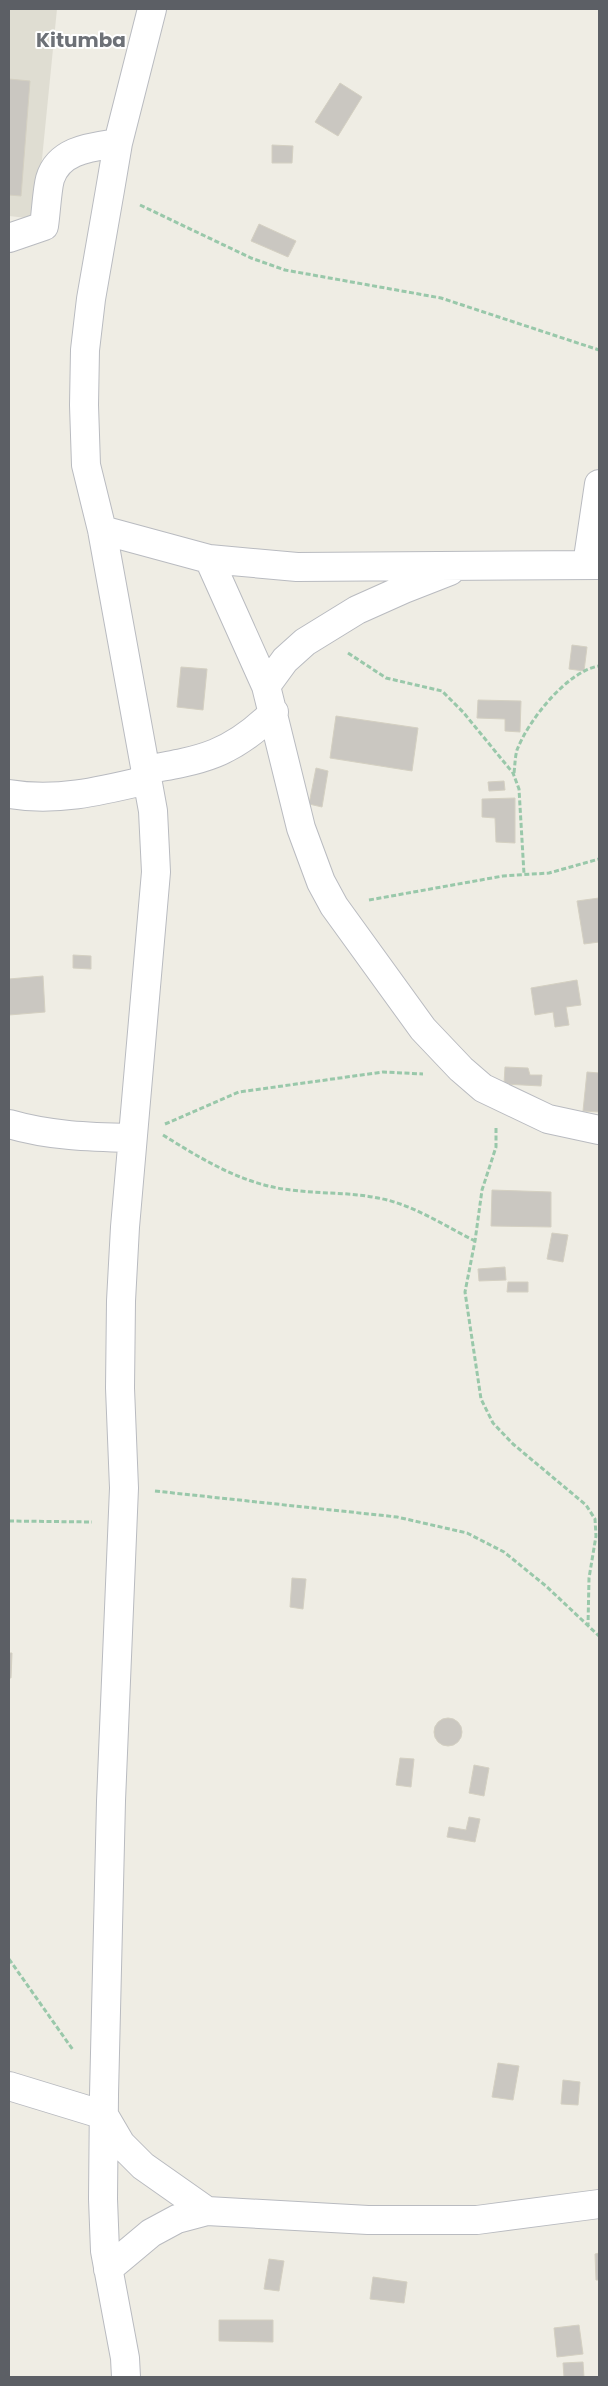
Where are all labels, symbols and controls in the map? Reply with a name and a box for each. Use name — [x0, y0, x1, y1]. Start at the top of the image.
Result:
district label: Kitumba — [36, 26, 126, 54]

